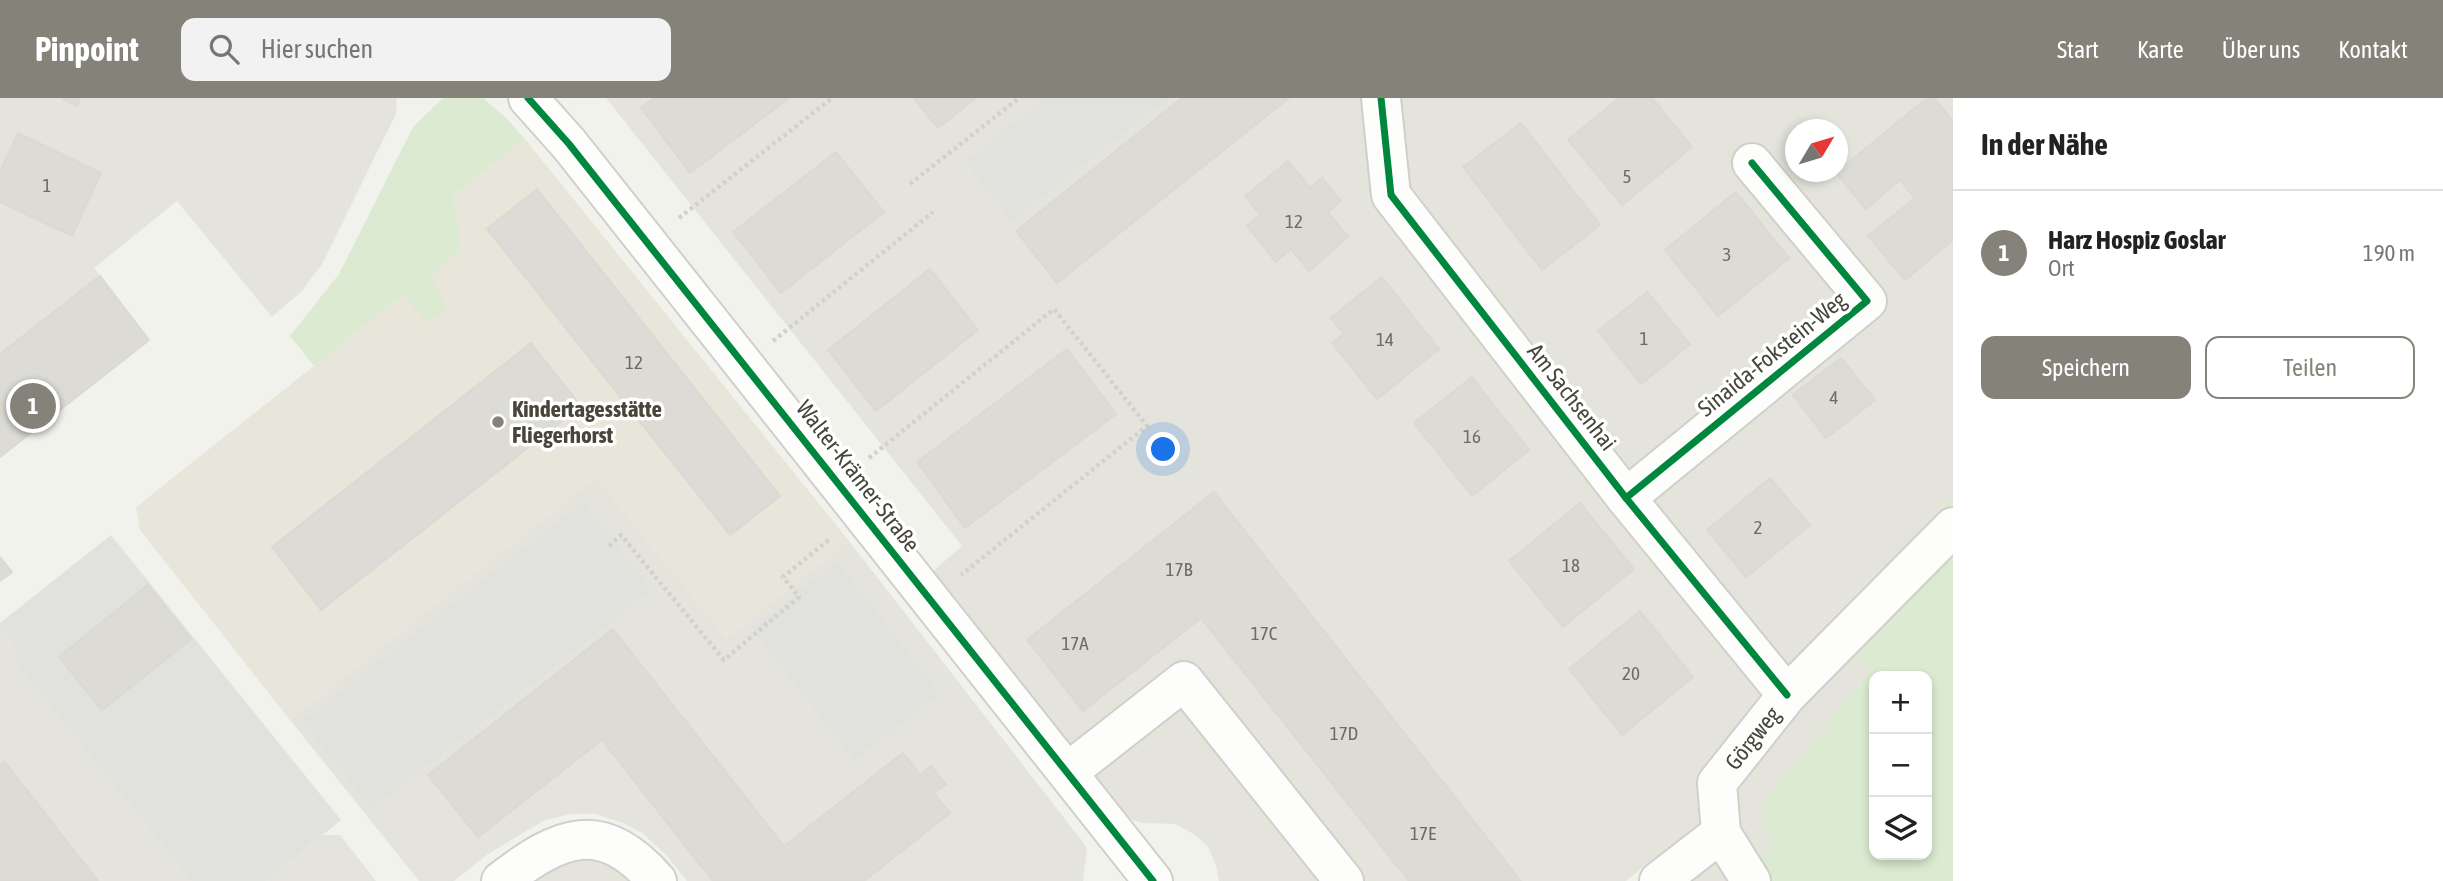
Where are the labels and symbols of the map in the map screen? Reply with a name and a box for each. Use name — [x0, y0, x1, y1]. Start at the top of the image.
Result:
north arrow — [1785, 119, 1848, 182]
house number: 5 — [1623, 165, 1631, 187]
house number: 1 — [43, 174, 51, 196]
house number: 12 — [1285, 210, 1303, 232]
house number: 3 — [1723, 243, 1731, 265]
street label: Sinaida-Fokstein-Weg — [1693, 286, 1851, 422]
house number: 1 — [1640, 327, 1648, 349]
house number: 14 — [1376, 328, 1394, 350]
street label: Am Sachsenhai — [1522, 339, 1622, 455]
house number: 12 — [625, 351, 643, 373]
pin: 1 — [10, 380, 56, 432]
house number: 4 — [1830, 386, 1839, 408]
street label: Walter-Krämer-Straße — [791, 395, 925, 557]
place label: Kindertagesstätte Fliegerhorst — [512, 396, 662, 448]
marker: Kindertagesstätte Fliegerhorst — [490, 414, 506, 430]
house number: 16 — [1463, 425, 1481, 447]
your location — [1146, 432, 1180, 466]
house number: 2 — [1754, 516, 1762, 538]
house number: 18 — [1562, 554, 1580, 576]
house number: 17B — [1166, 558, 1192, 580]
house number: 17C — [1251, 622, 1278, 644]
house number: 17A — [1061, 632, 1089, 654]
house number: 20 — [1622, 662, 1640, 684]
street label: Görgweg — [1720, 702, 1786, 775]
house number: 17D — [1330, 722, 1358, 744]
house number: 17E — [1410, 822, 1436, 844]

